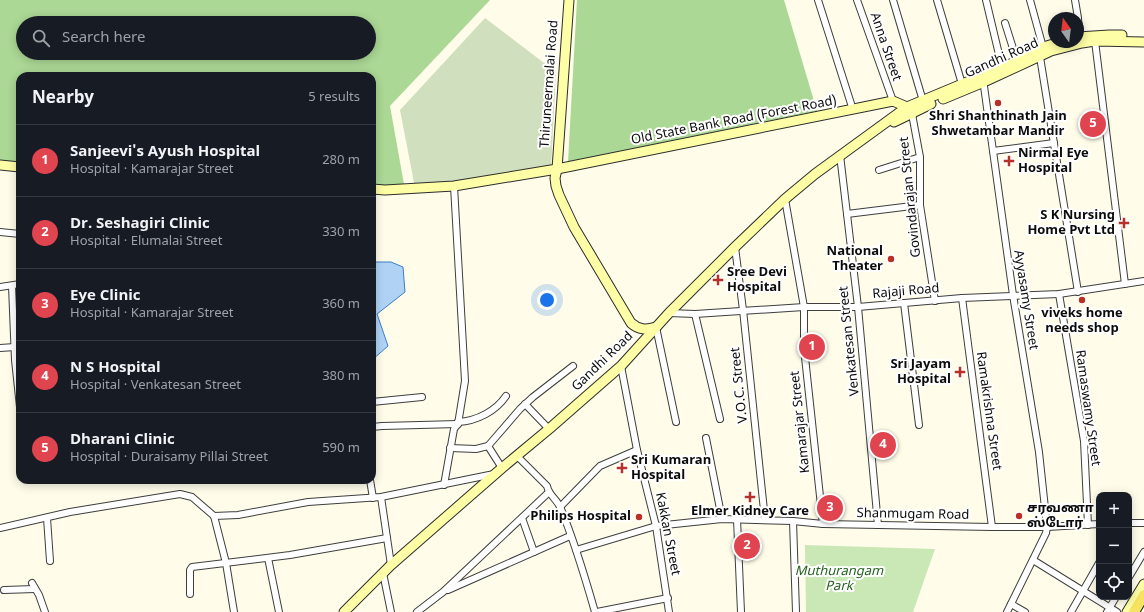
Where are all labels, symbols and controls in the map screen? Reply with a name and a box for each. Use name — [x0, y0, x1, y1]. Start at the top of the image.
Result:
street label: Anna Street — [866, 11, 904, 84]
north arrow — [1048, 12, 1084, 48]
search box — [16, 16, 376, 60]
street label: Thiruneermalai Road — [538, 20, 562, 148]
icon: search — [30, 27, 52, 49]
text: Search here — [62, 29, 145, 48]
street label: Gandhi Road — [963, 36, 1041, 82]
text: Nearby — [32, 88, 94, 109]
text: 5 results — [308, 90, 360, 106]
street label: Old State Bank Road (Forest Road) — [630, 93, 838, 149]
marker: Shri Shanthinath Jain Shwetambar Mandir — [993, 98, 1003, 108]
place label: Shri Shanthinath Jain Shwetambar Mandir — [929, 109, 1067, 140]
pin: 5 — [1080, 109, 1106, 139]
street label: Govindarajan Street — [897, 136, 925, 258]
text: Sanjeevi's Ayush Hospital — [70, 143, 260, 162]
place label: Nirmal Eye Hospital — [1018, 146, 1089, 177]
text: 1 — [41, 153, 49, 169]
text: 280 m — [322, 153, 360, 169]
marker: Nirmal Eye Hospital — [1003, 155, 1015, 167]
text: Hospital · Kamarajar Street — [70, 162, 234, 178]
place label: S K Nursing Home Pvt Ltd — [1027, 208, 1115, 239]
text: Dr. Seshagiri Clinic — [70, 215, 210, 234]
marker: S K Nursing Home Pvt Ltd — [1118, 217, 1130, 229]
text: 2 — [41, 225, 49, 241]
text: 330 m — [322, 225, 360, 241]
text: Hospital · Elumalai Street — [70, 234, 222, 250]
place label: National Theater — [827, 244, 883, 275]
street label: Ayyasamy Street — [1009, 249, 1041, 351]
marker: National Theater — [886, 254, 896, 264]
place label: Sree Devi Hospital — [727, 265, 787, 296]
marker: Sree Devi Hospital — [712, 274, 724, 286]
street label: Rajaji Road — [872, 281, 940, 303]
street label: Venkatesan Street — [836, 285, 864, 397]
text: Eye Clinic — [70, 287, 141, 306]
your location — [537, 290, 557, 310]
marker: viveks home needs shop — [1077, 295, 1087, 305]
text: 3 — [41, 297, 49, 313]
text: 360 m — [322, 297, 360, 313]
text: Hospital · Kamarajar Street — [70, 306, 234, 322]
place label: viveks home needs shop — [1041, 306, 1123, 337]
street label: Gandhi Road — [569, 329, 637, 395]
pin: 1 — [799, 332, 825, 362]
street label: V.O.C. Street — [728, 346, 752, 424]
street label: Ramaswamy Street — [1071, 349, 1103, 467]
street label: Ramakrishna Street — [972, 351, 1004, 472]
place label: Sri Jayam Hospital — [890, 357, 951, 388]
text: N S Hospital — [70, 359, 161, 378]
marker: Sri Jayam Hospital — [954, 366, 966, 378]
text: 4 — [41, 369, 49, 385]
text: 380 m — [322, 369, 360, 385]
street label: Kamarajar Street — [788, 370, 814, 474]
text: Hospital · Venkatesan Street — [70, 378, 241, 394]
pin: 4 — [870, 430, 896, 460]
text: Dharani Clinic — [70, 431, 175, 450]
text: 5 — [41, 441, 49, 457]
text: 590 m — [322, 441, 360, 457]
text: Hospital · Duraisamy Pillai Street — [70, 450, 268, 466]
place label: Sri Kumaran Hospital — [631, 453, 711, 484]
marker: Sri Kumaran Hospital — [616, 462, 628, 474]
street label: Kakkan Street — [651, 491, 683, 577]
marker: Elmer Kidney Care — [744, 491, 756, 503]
map controls — [1096, 492, 1132, 600]
button: + — [1096, 492, 1132, 528]
pin: 3 — [817, 493, 843, 523]
place label: சரவணா ஸ்டோர் — [1027, 501, 1094, 532]
place label: Elmer Kidney Care — [691, 504, 809, 520]
street label: Shanmugam Road — [856, 506, 970, 524]
place label: Philips Hospital — [530, 509, 631, 525]
marker: சரவணா ஸ்டோர் — [1014, 511, 1024, 521]
marker: Philips Hospital — [634, 512, 644, 522]
button: − — [1096, 528, 1132, 564]
pin: 2 — [734, 531, 760, 561]
park label: Muthurangam Park — [795, 564, 884, 595]
button: locate — [1096, 564, 1132, 600]

